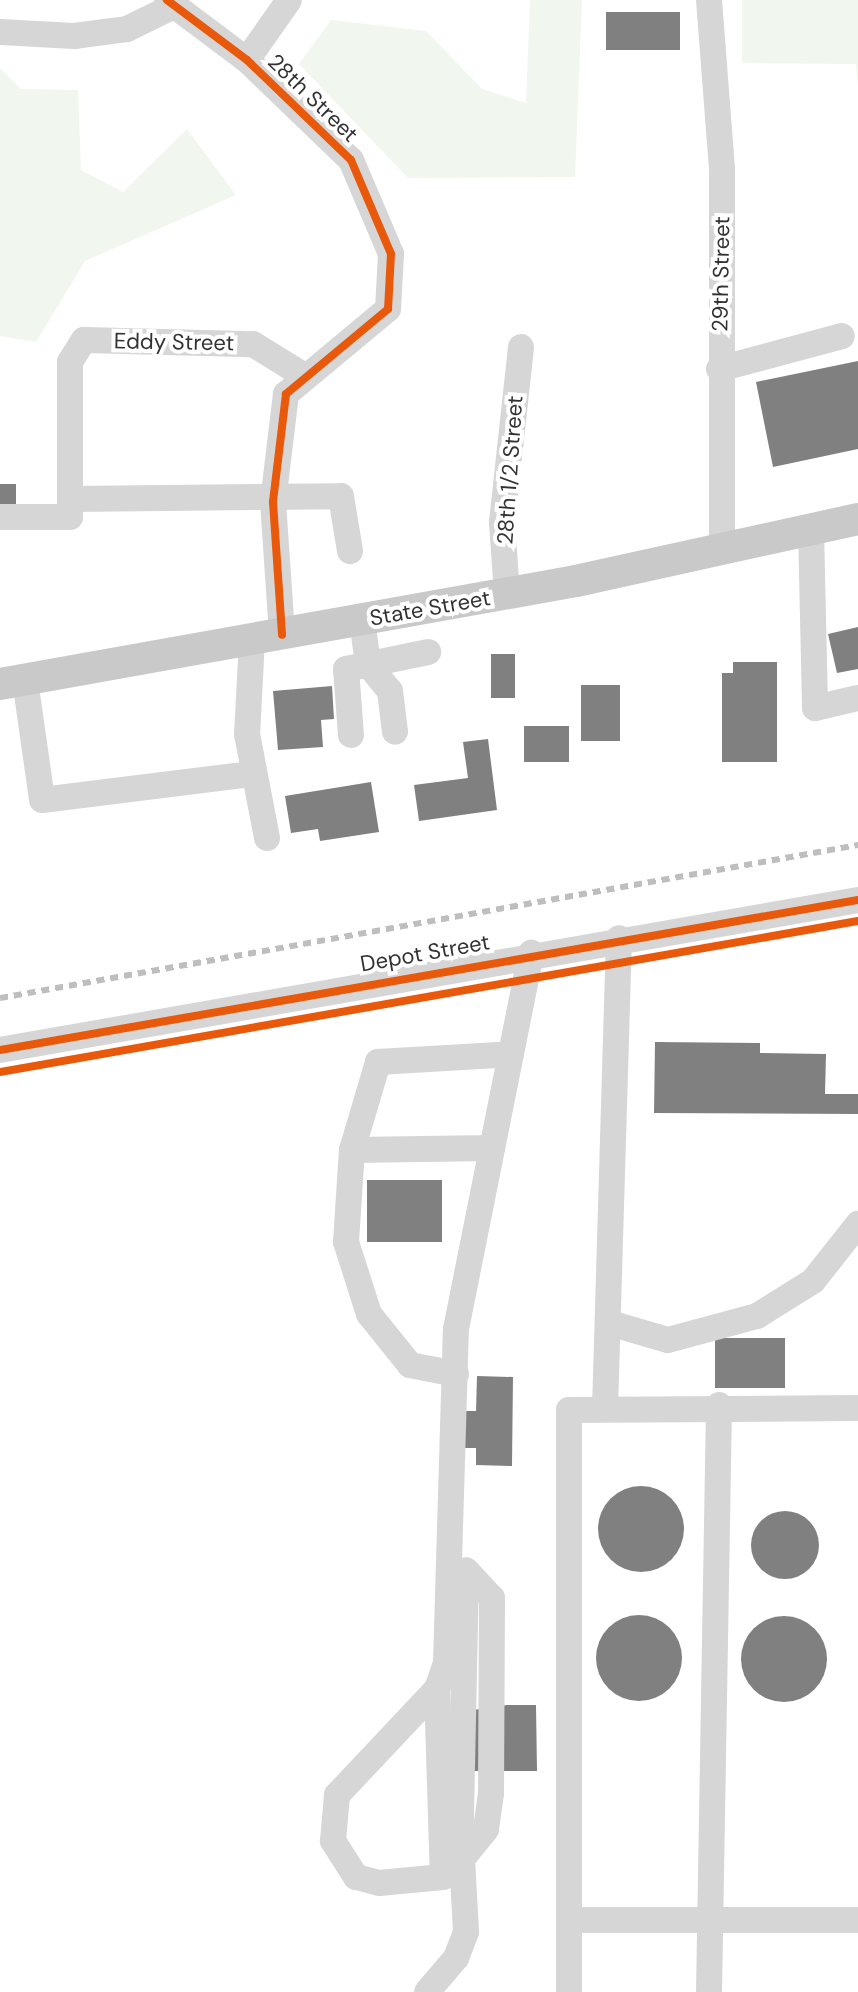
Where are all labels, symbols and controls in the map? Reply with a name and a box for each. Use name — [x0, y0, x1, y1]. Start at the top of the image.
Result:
street label: 28th Street — [262, 49, 364, 147]
street label: 29th Street — [707, 216, 735, 332]
street label: Eddy Street — [114, 328, 234, 356]
street label: 28th 1/2 Street — [492, 395, 528, 545]
street label: State Street — [368, 584, 492, 632]
street label: Depot Street — [358, 929, 492, 977]

